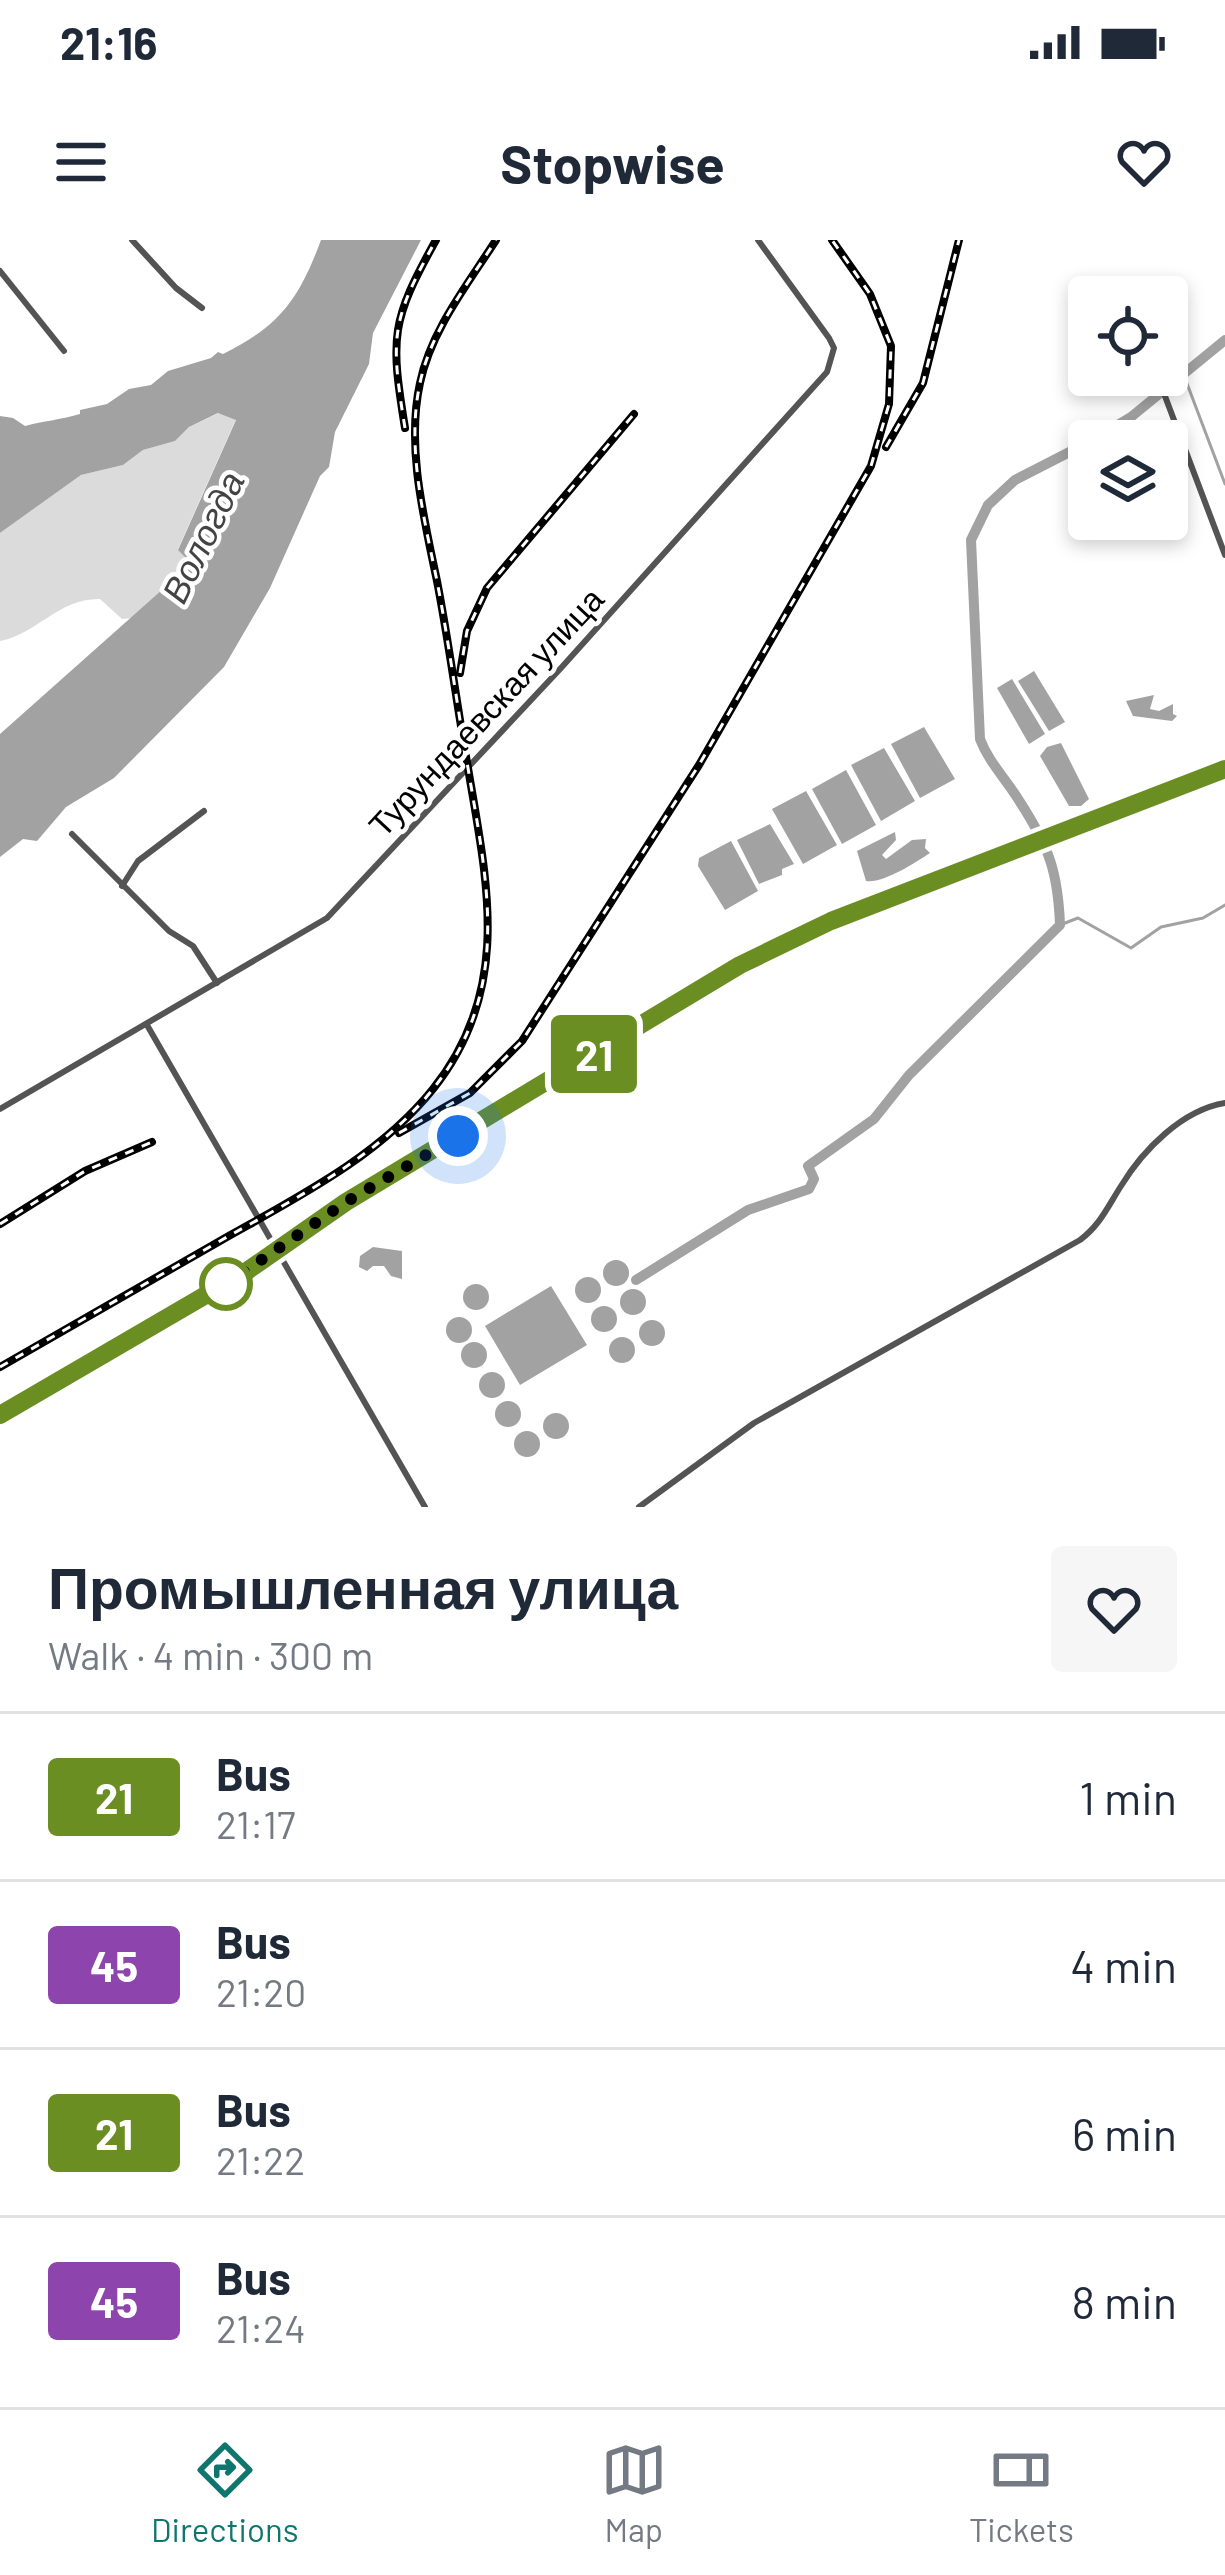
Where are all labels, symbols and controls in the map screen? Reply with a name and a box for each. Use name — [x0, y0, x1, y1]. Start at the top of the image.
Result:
text: 21:16 — [60, 15, 157, 69]
icon: menu — [48, 129, 114, 195]
icon: heart — [1111, 129, 1177, 195]
text: Stopwise — [500, 130, 725, 195]
map controls — [1068, 276, 1188, 540]
button: locate — [1068, 276, 1188, 396]
button: layers — [1068, 420, 1188, 540]
water label: Вологда — [151, 464, 252, 609]
street label: Турундаевская улица — [360, 578, 611, 844]
line badge: 21 — [540, 1015, 648, 1093]
text: 21 — [575, 1029, 613, 1079]
your location — [428, 1106, 488, 1166]
unlabelled marker — [201, 1259, 251, 1309]
button: heart — [1051, 1546, 1177, 1672]
text: Промышленная улица — [48, 1552, 678, 1620]
text: Walk · 4 min · 300 m — [48, 1631, 373, 1678]
text: Bus — [216, 1746, 291, 1800]
text: 1 min — [1079, 1770, 1177, 1824]
text: 21 — [95, 1772, 133, 1822]
text: 21:17 — [216, 1800, 295, 1847]
text: Bus — [216, 1914, 291, 1968]
text: 4 min — [1070, 1938, 1177, 1992]
text: 45 — [90, 1940, 138, 1990]
text: 21:20 — [216, 1968, 306, 2015]
text: Bus — [216, 2082, 291, 2136]
text: 6 min — [1072, 2106, 1177, 2160]
text: 21 — [95, 2108, 133, 2158]
text: 21:22 — [216, 2136, 305, 2183]
text: Bus — [216, 2250, 291, 2304]
text: 8 min — [1072, 2274, 1177, 2328]
text: 45 — [90, 2276, 138, 2326]
text: 21:24 — [216, 2304, 306, 2351]
tab: Directions — [151, 2437, 299, 2549]
tab: Map — [601, 2437, 667, 2549]
tab: Tickets — [969, 2437, 1074, 2549]

